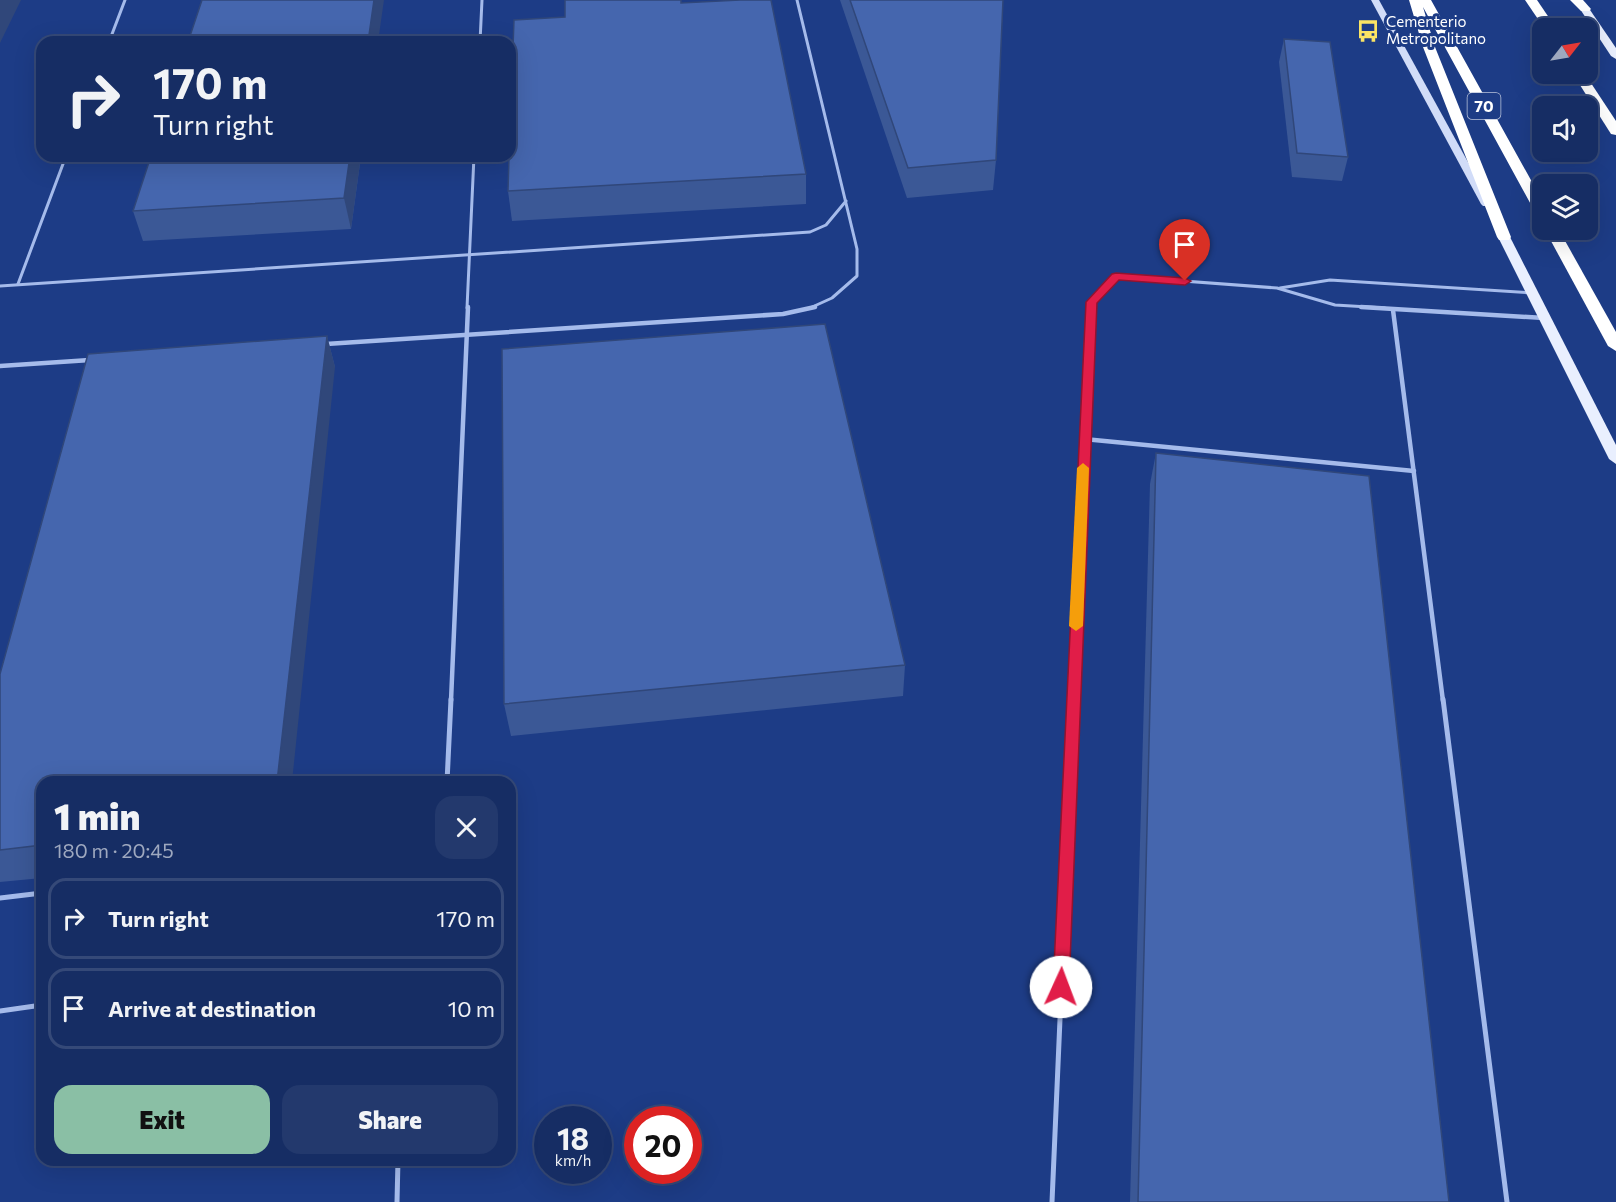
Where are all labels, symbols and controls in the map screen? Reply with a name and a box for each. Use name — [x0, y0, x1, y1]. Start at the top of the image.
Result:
place label: Cementerio Metropolitano — [1386, 12, 1486, 47]
bus stop icon: Cementerio Metropolitano — [1355, 18, 1381, 44]
north arrow — [1532, 18, 1598, 84]
map controls — [1532, 18, 1598, 240]
text: 170 m — [153, 56, 267, 108]
icon: right — [54, 60, 132, 138]
road number: 70 — [1468, 93, 1500, 119]
button: sound — [1532, 96, 1598, 162]
text: Turn right — [153, 108, 273, 141]
button: layers — [1532, 174, 1598, 240]
pin — [1159, 219, 1210, 281]
icon: arrive — [1168, 228, 1201, 261]
text: 1 min — [54, 793, 140, 837]
button: close — [435, 796, 498, 859]
text: 180 m · 20:45 — [54, 838, 174, 862]
icon: right — [57, 902, 90, 935]
text: Turn right — [108, 905, 209, 932]
text: 170 m — [436, 905, 495, 932]
position arrow — [1029, 955, 1093, 1019]
icon: arrive — [57, 992, 90, 1025]
text: Arrive at destination — [108, 995, 316, 1022]
text: 10 m — [448, 995, 495, 1022]
button: Exit — [54, 1085, 270, 1154]
button: Share — [282, 1085, 498, 1154]
speed limit sign: 20 — [624, 1106, 702, 1184]
text: 18 — [557, 1119, 589, 1156]
text: km/h — [555, 1151, 591, 1169]

